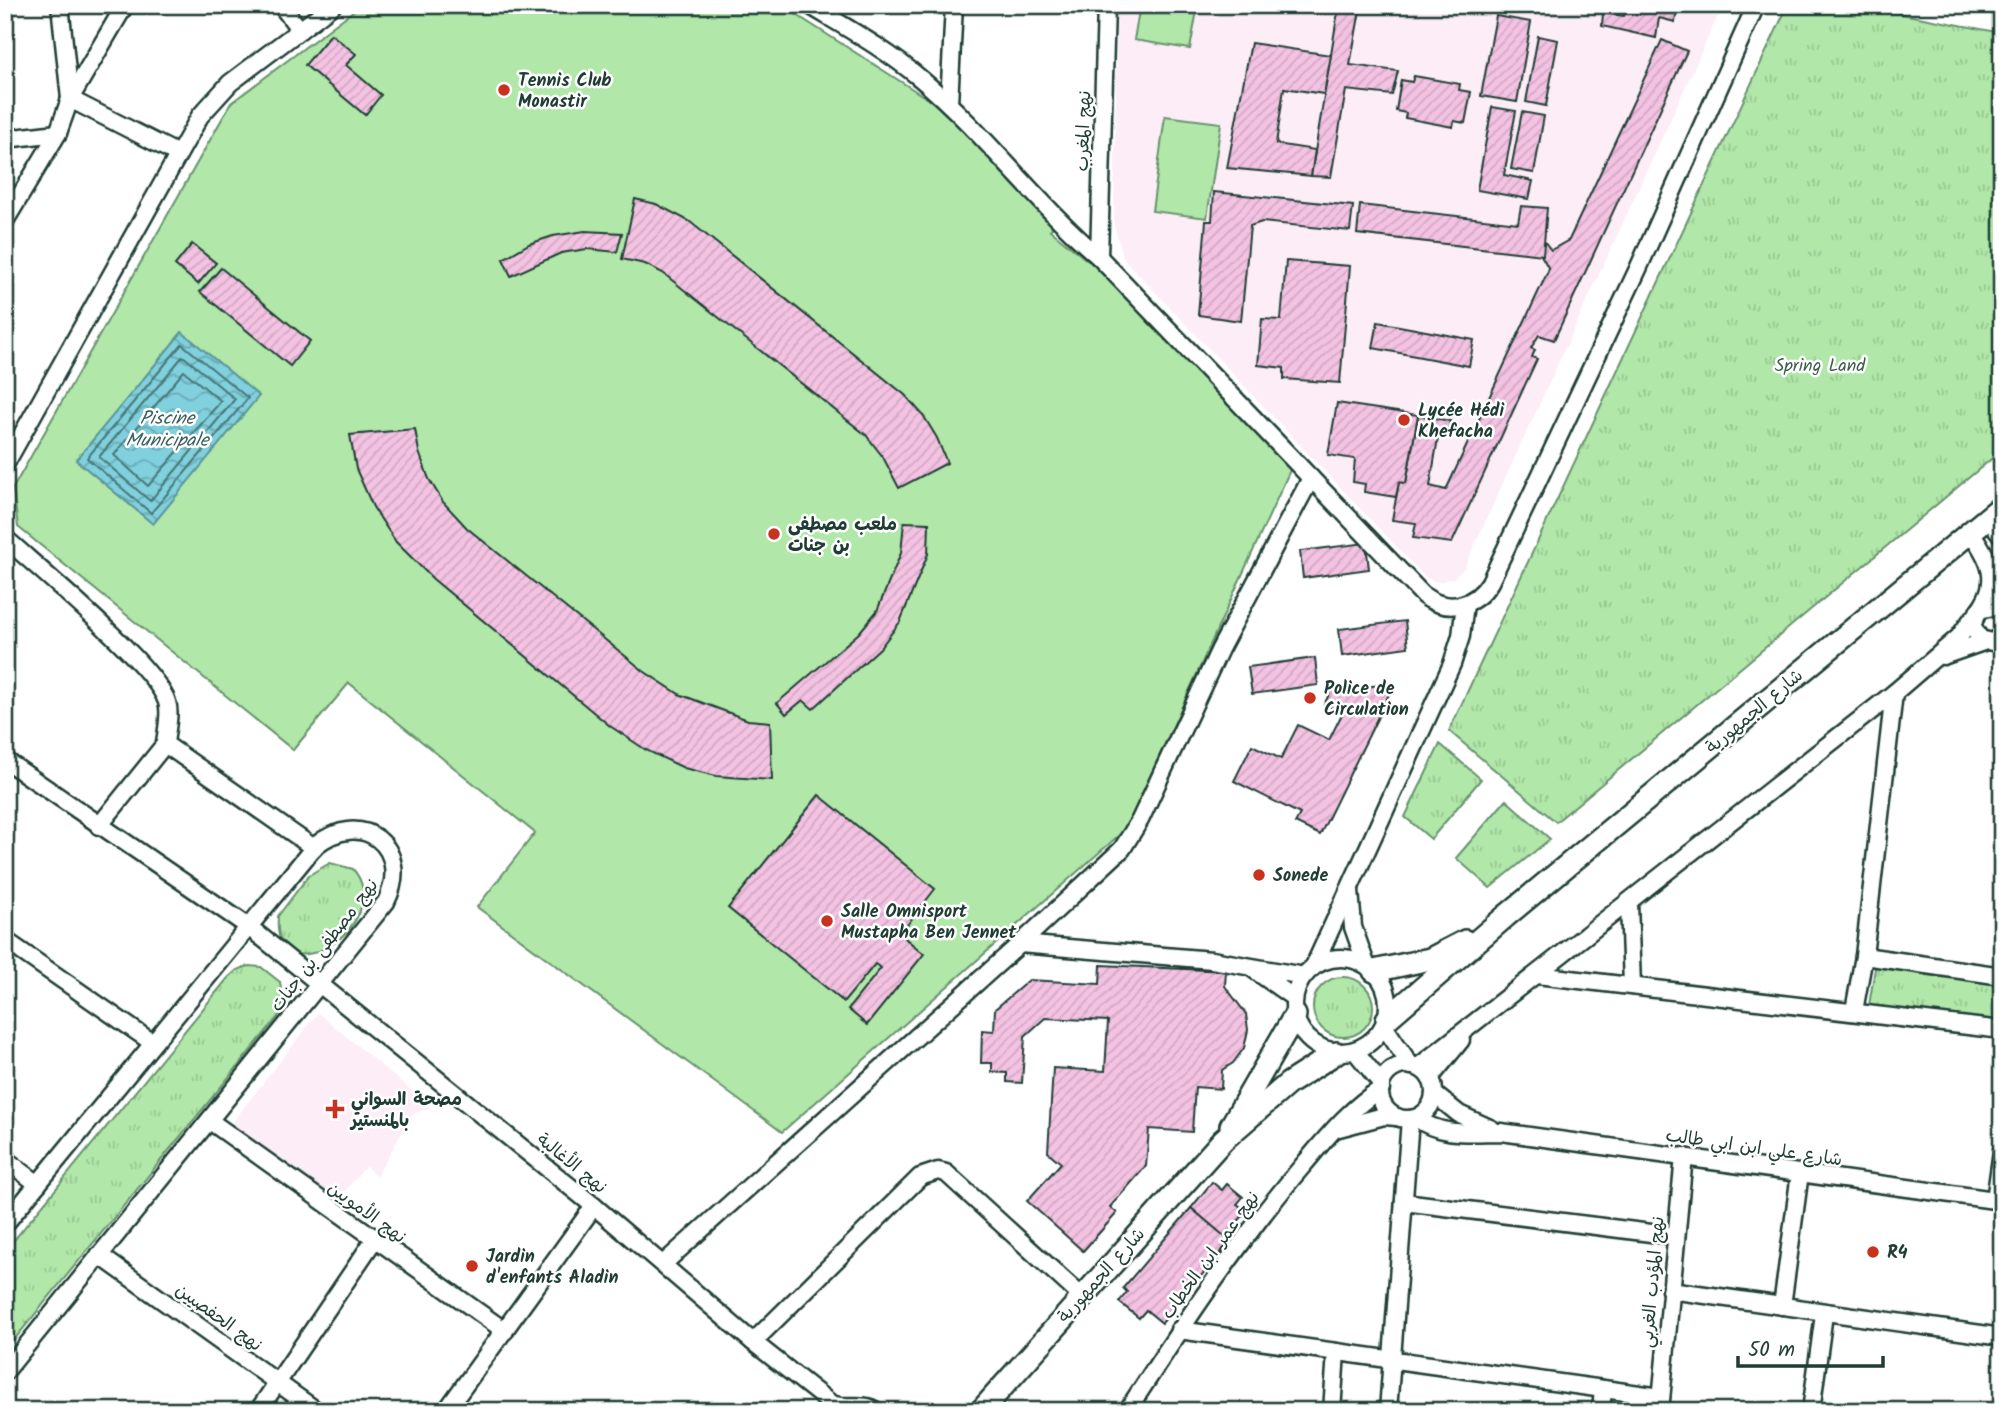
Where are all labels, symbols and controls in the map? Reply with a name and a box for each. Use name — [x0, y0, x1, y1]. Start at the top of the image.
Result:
place label: Tennis Club Monastir — [518, 67, 611, 117]
marker: Tennis Club Monastir — [496, 82, 512, 98]
street label: نهج المغرب — [1069, 90, 1100, 172]
park label: Spring Land — [1775, 352, 1866, 381]
place label: Lycée Hédi Khefacha — [1418, 397, 1504, 447]
water label: Piscine Municipale — [126, 404, 211, 456]
marker: Lycée Hédi Khefacha — [1396, 412, 1412, 428]
place label: ملعب مصطفى بن جنات — [788, 511, 897, 561]
marker: ملعب مصطفى بن جنات — [766, 526, 782, 542]
street label: شارع الجمهورية — [1700, 662, 1810, 762]
place label: Police de Circulation — [1324, 675, 1409, 725]
marker: Police de Circulation — [1302, 690, 1318, 706]
place label: Sonede — [1273, 862, 1329, 891]
marker: Sonede — [1251, 867, 1267, 883]
street label: نهج مصطفى بن جنات — [264, 873, 387, 1019]
place label: Salle Omnisport Mustapha Ben Jennet — [841, 898, 1017, 948]
marker: Salle Omnisport Mustapha Ben Jennet — [819, 913, 835, 929]
place label: مصحة السواني بالمنستير — [349, 1086, 462, 1136]
marker: مصحة السواني بالمنستير — [325, 1099, 345, 1119]
street label: شارع علي ابن ابي طالب — [1664, 1122, 1844, 1175]
street label: نهج الأغالبة — [529, 1127, 613, 1202]
street label: نهج الأمويين — [321, 1175, 412, 1252]
street label: نهج عمر ابن الخطاب — [1155, 1186, 1268, 1326]
street label: نهج المؤدب الغربي — [1633, 1215, 1674, 1349]
street label: شارع الجمهورية — [1051, 1222, 1153, 1330]
place label: R4 — [1887, 1239, 1908, 1268]
place label: Jardin d'enfants Aladin — [486, 1243, 619, 1293]
marker: R4 — [1865, 1244, 1881, 1260]
marker: Jardin d'enfants Aladin — [464, 1258, 480, 1274]
street label: نهج الحفصيين — [168, 1277, 268, 1360]
scale bar — [1738, 1325, 1883, 1369]
text: 50 m — [1748, 1334, 1795, 1367]

